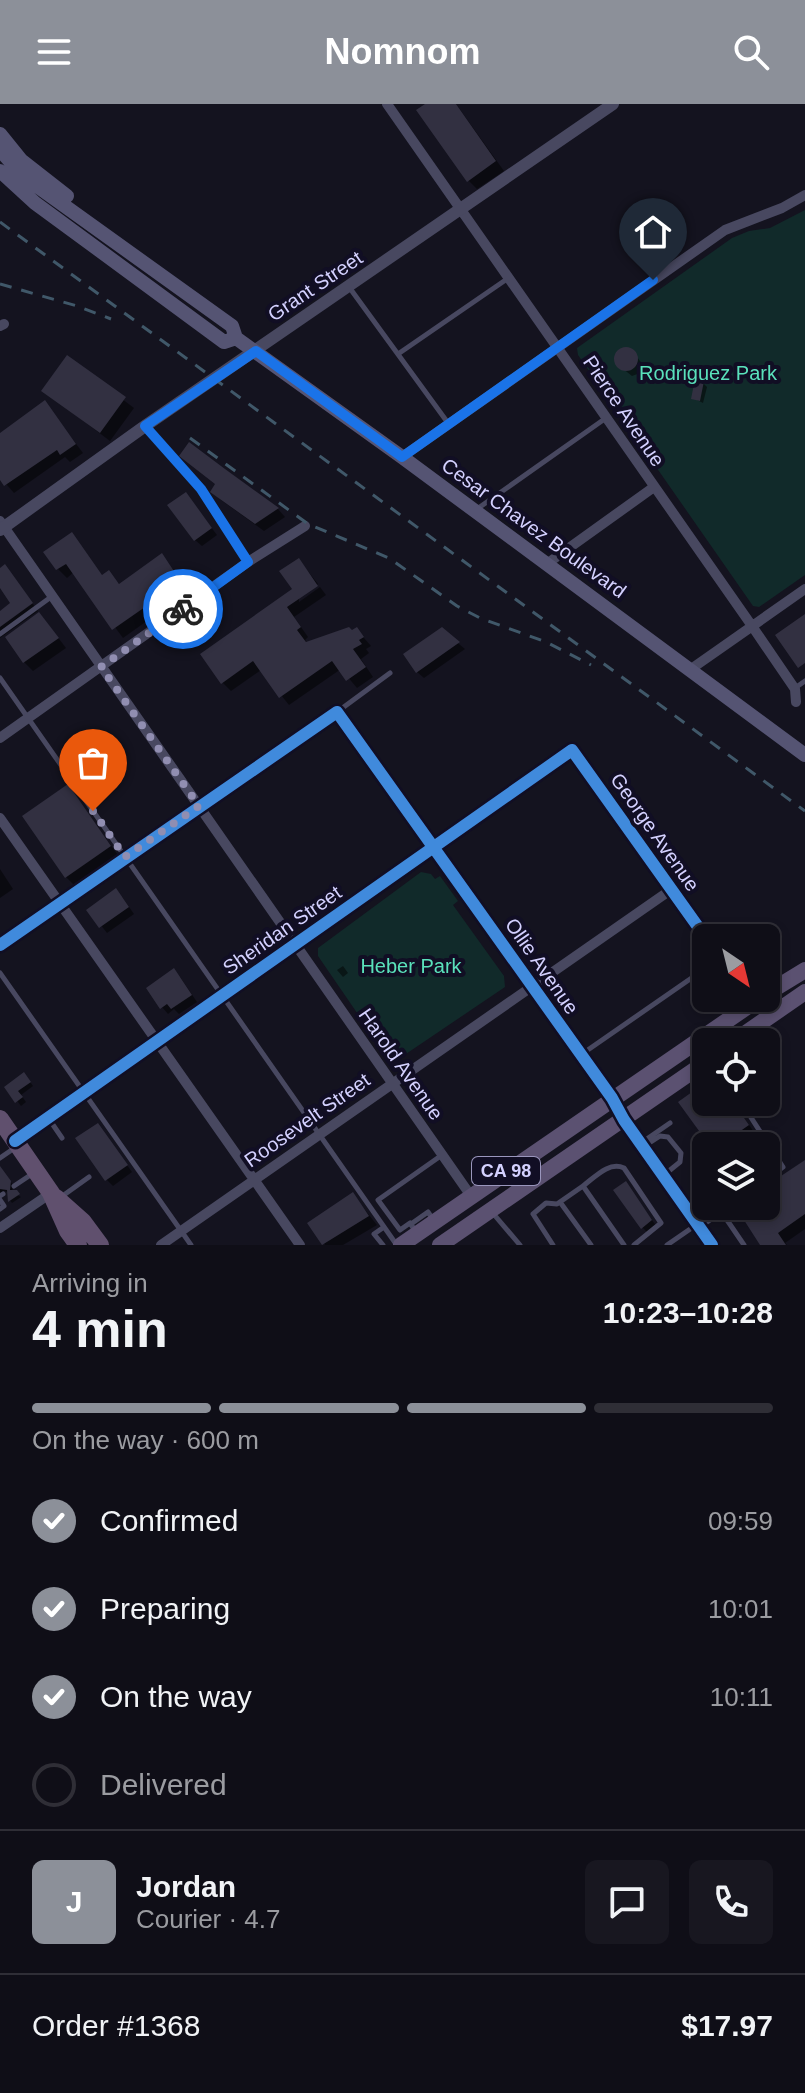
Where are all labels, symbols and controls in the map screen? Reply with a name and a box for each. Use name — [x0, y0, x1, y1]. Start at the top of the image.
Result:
icon: menu — [32, 30, 76, 74]
icon: search — [729, 30, 773, 74]
text: Nomnom — [325, 31, 481, 72]
pin — [619, 198, 687, 280]
icon: home — [631, 210, 675, 254]
street label: Grant Street — [264, 246, 367, 326]
street label: Pierce Avenue — [579, 352, 669, 470]
park label: Rodriguez Park — [639, 362, 778, 384]
street label: Cesar Chavez Boulevard — [438, 454, 630, 602]
courier — [143, 569, 223, 649]
icon: bike — [161, 587, 205, 631]
pin — [59, 729, 127, 811]
icon: bag — [71, 741, 115, 785]
street label: George Avenue — [606, 769, 704, 895]
street label: Sheridan Street — [219, 881, 346, 979]
street label: Ollie Avenue — [501, 914, 583, 1018]
north arrow — [692, 924, 780, 1012]
map controls — [692, 924, 780, 1220]
park label: Heber Park — [360, 955, 463, 977]
street label: Harold Avenue — [354, 1004, 448, 1124]
button: locate — [692, 1028, 780, 1116]
street label: Roosevelt Street — [240, 1068, 374, 1171]
button: layers — [692, 1132, 780, 1220]
road number: CA 98 — [472, 1157, 540, 1185]
text: Arriving in — [32, 1268, 148, 1298]
text: 10:23–10:28 — [603, 1296, 773, 1329]
text: 4 min — [32, 1300, 168, 1358]
text: On the way · 600 m — [32, 1425, 259, 1455]
icon: check — [32, 1499, 76, 1543]
text: Confirmed — [100, 1504, 238, 1537]
text: 09:59 — [708, 1506, 773, 1536]
icon: check — [32, 1587, 76, 1631]
text: Preparing — [100, 1592, 230, 1625]
text: 10:01 — [708, 1594, 773, 1624]
icon: check — [32, 1675, 76, 1719]
text: On the way — [100, 1680, 252, 1713]
text: 10:11 — [710, 1682, 773, 1712]
text: Delivered — [100, 1768, 227, 1801]
button: chat — [585, 1860, 669, 1944]
button: phone — [689, 1860, 773, 1944]
text: Jordan — [136, 1870, 236, 1903]
text: J — [66, 1885, 82, 1918]
text: Courier · 4.7 — [136, 1904, 281, 1934]
text: Order #1368 — [32, 2009, 200, 2042]
text: $17.97 — [681, 2009, 773, 2042]

